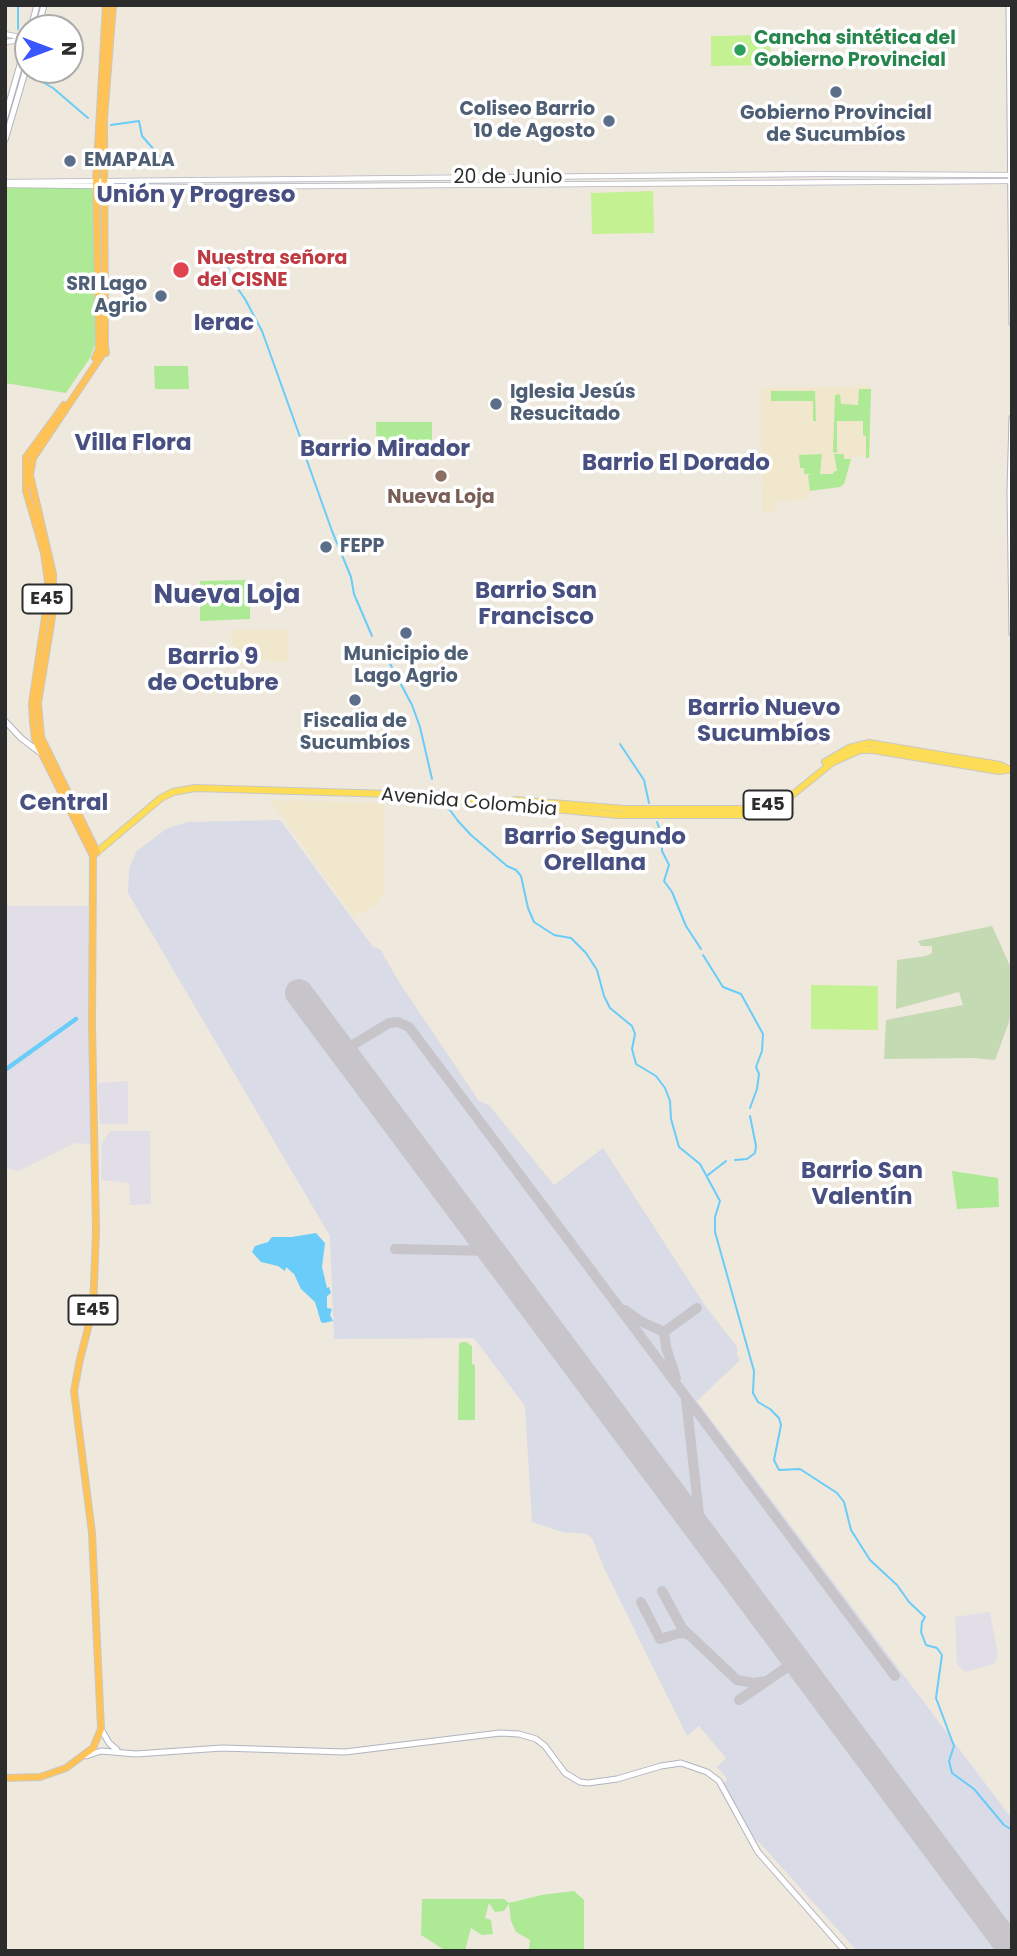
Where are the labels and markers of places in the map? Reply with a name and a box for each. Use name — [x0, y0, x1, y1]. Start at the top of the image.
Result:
place label: Cancha sintética del Gobierno Provincial — [754, 28, 956, 72]
marker: Cancha sintética del Gobierno Provincial — [732, 42, 748, 58]
marker: Gobierno Provincial de Sucumbíos — [828, 84, 844, 100]
place label: Coliseo Barrio 10 de Agosto — [459, 99, 595, 143]
place label: Gobierno Provincial de Sucumbíos — [740, 103, 932, 147]
marker: Coliseo Barrio 10 de Agosto — [601, 113, 617, 129]
place label: EMAPALA — [84, 150, 175, 172]
marker: EMAPALA — [62, 153, 78, 169]
place label: Nuestra señora del CISNE — [197, 248, 347, 292]
marker: Nuestra señora del CISNE — [171, 260, 191, 280]
place label: SRI Lago Agrio — [66, 274, 147, 318]
marker: SRI Lago Agrio — [153, 288, 169, 304]
place label: Iglesia Jesús Resucitado — [510, 382, 636, 426]
marker: Iglesia Jesús Resucitado — [488, 396, 504, 412]
marker: Nueva Loja — [433, 468, 449, 484]
place label: Nueva Loja — [387, 487, 495, 509]
place label: FEPP — [340, 536, 384, 558]
marker: FEPP — [318, 539, 334, 555]
marker: Municipio de Lago Agrio — [398, 625, 414, 641]
place label: Municipio de Lago Agrio — [343, 644, 469, 688]
marker: Fiscalia de Sucumbíos — [347, 692, 363, 708]
place label: Fiscalia de Sucumbíos — [300, 711, 410, 755]

